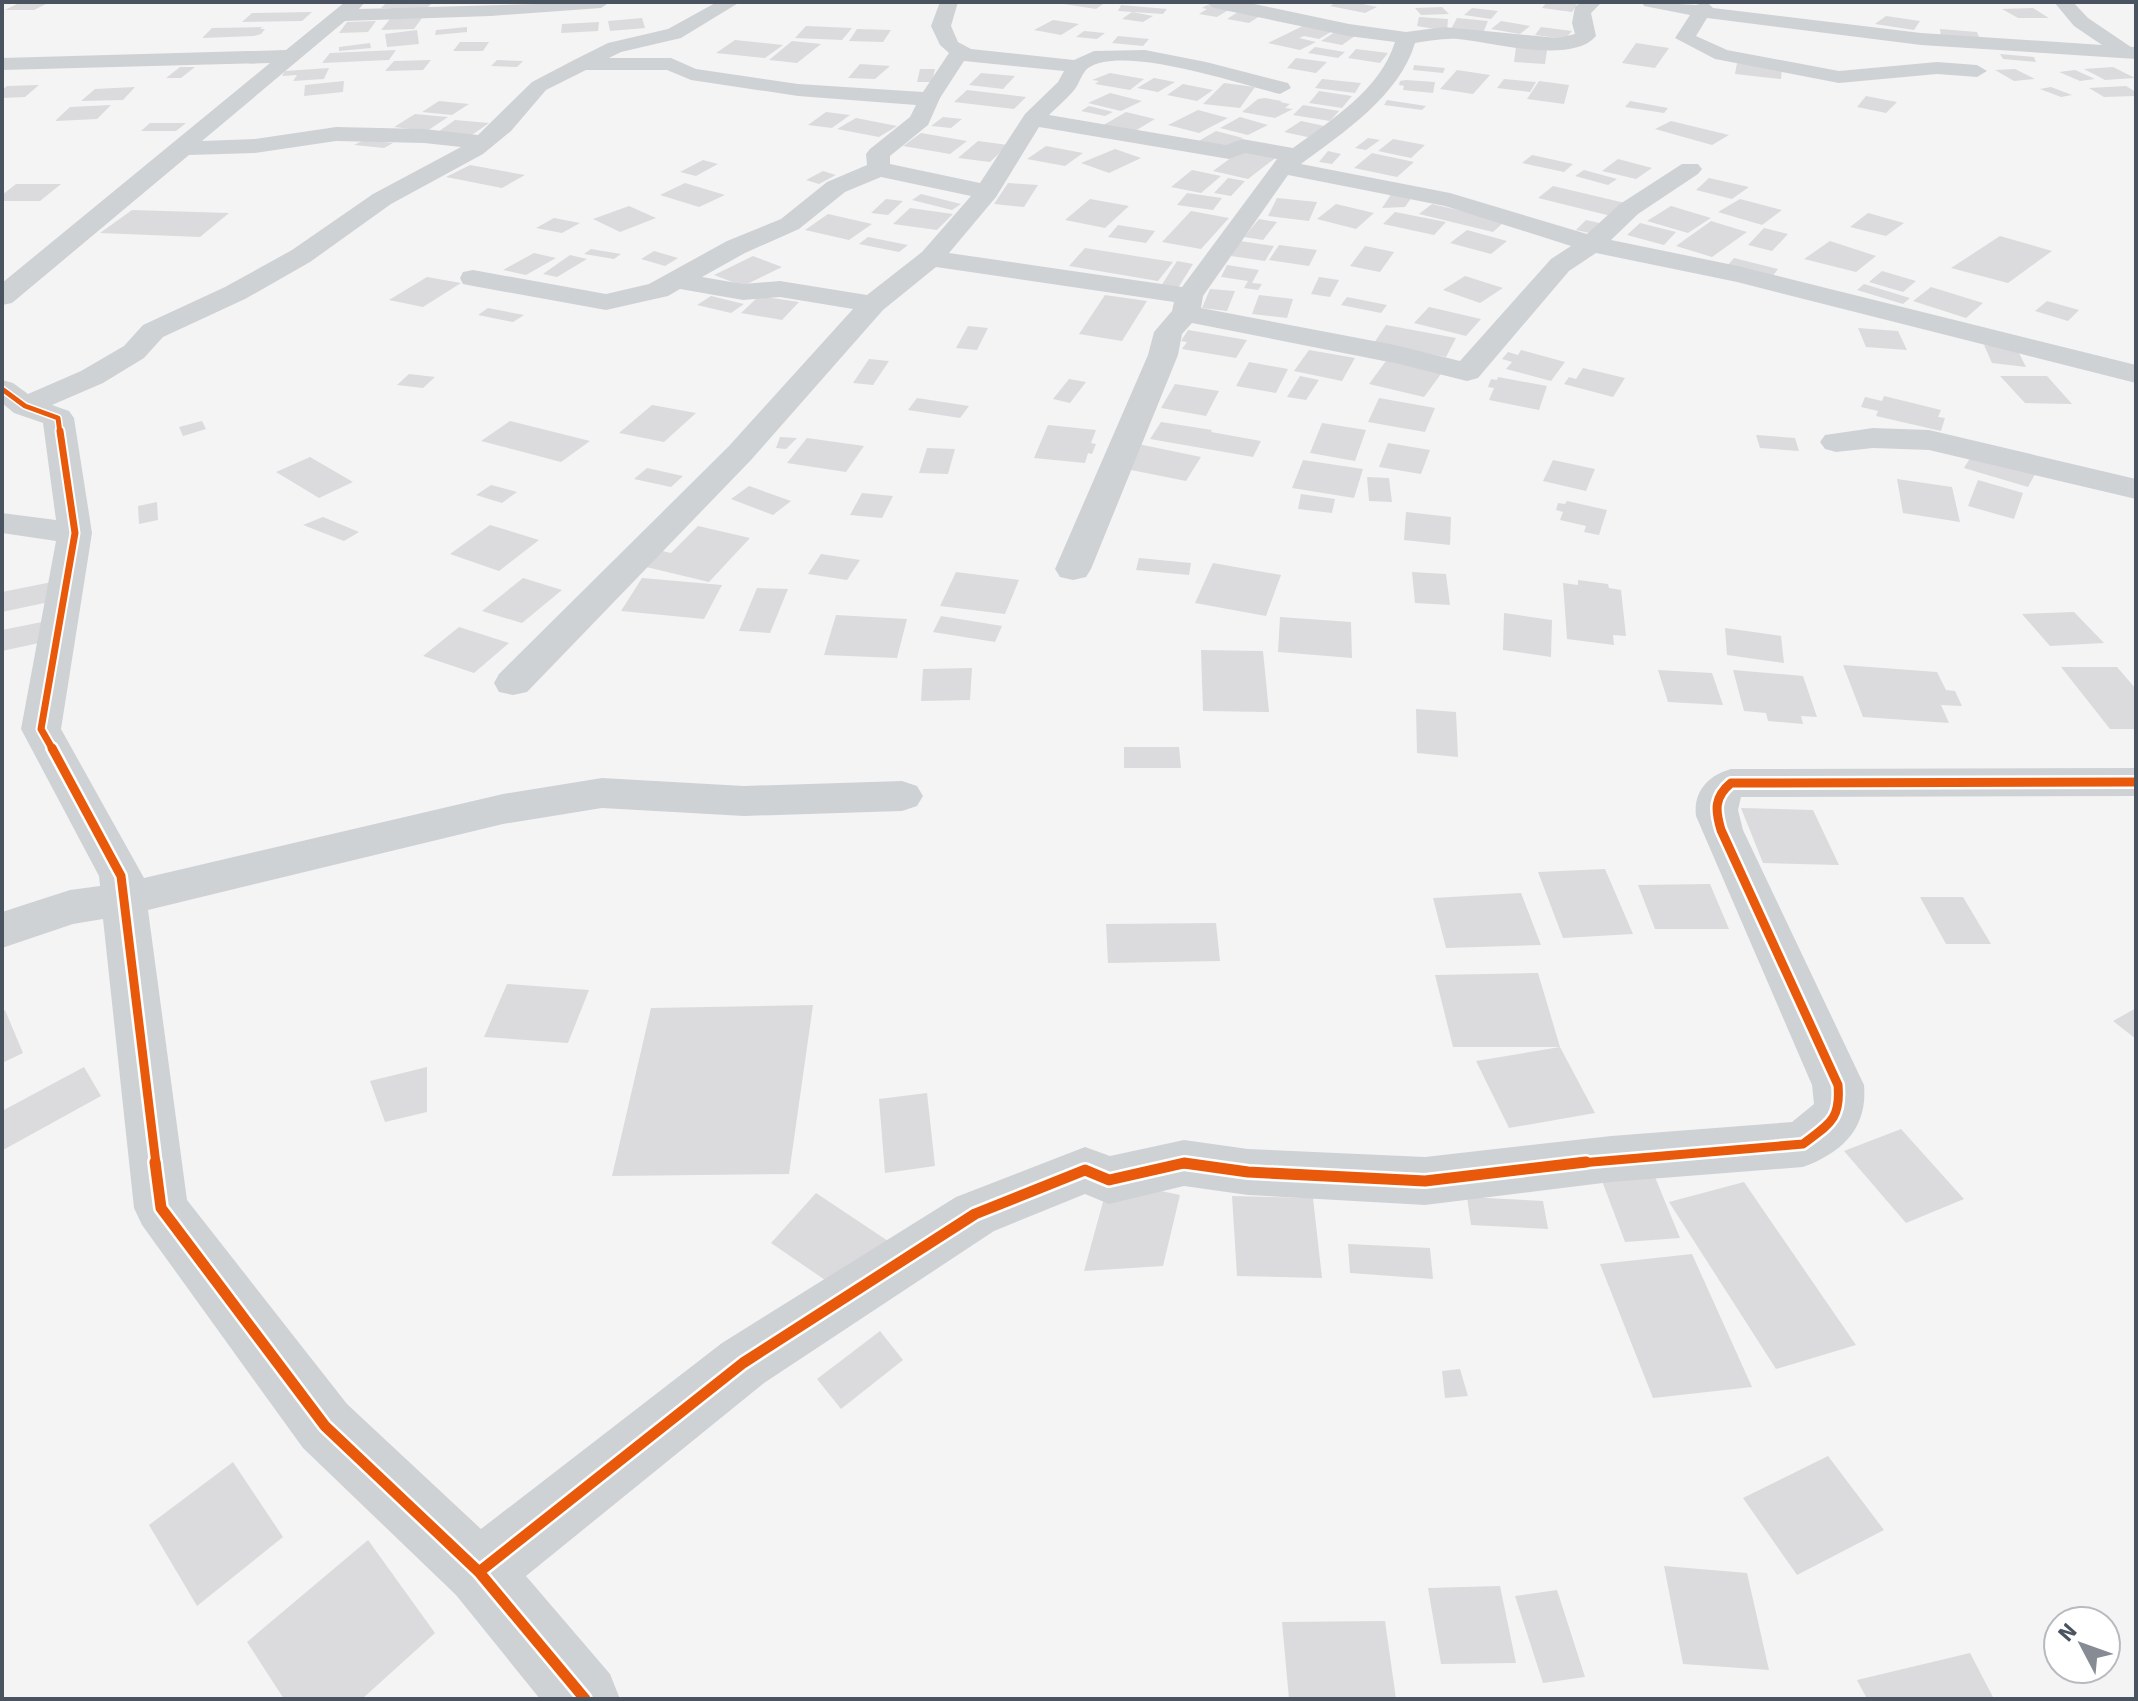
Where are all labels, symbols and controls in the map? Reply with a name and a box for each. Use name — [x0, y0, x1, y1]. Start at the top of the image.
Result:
north arrow — [2042, 1605, 2122, 1685]
text: N — [2052, 1618, 2082, 1647]

